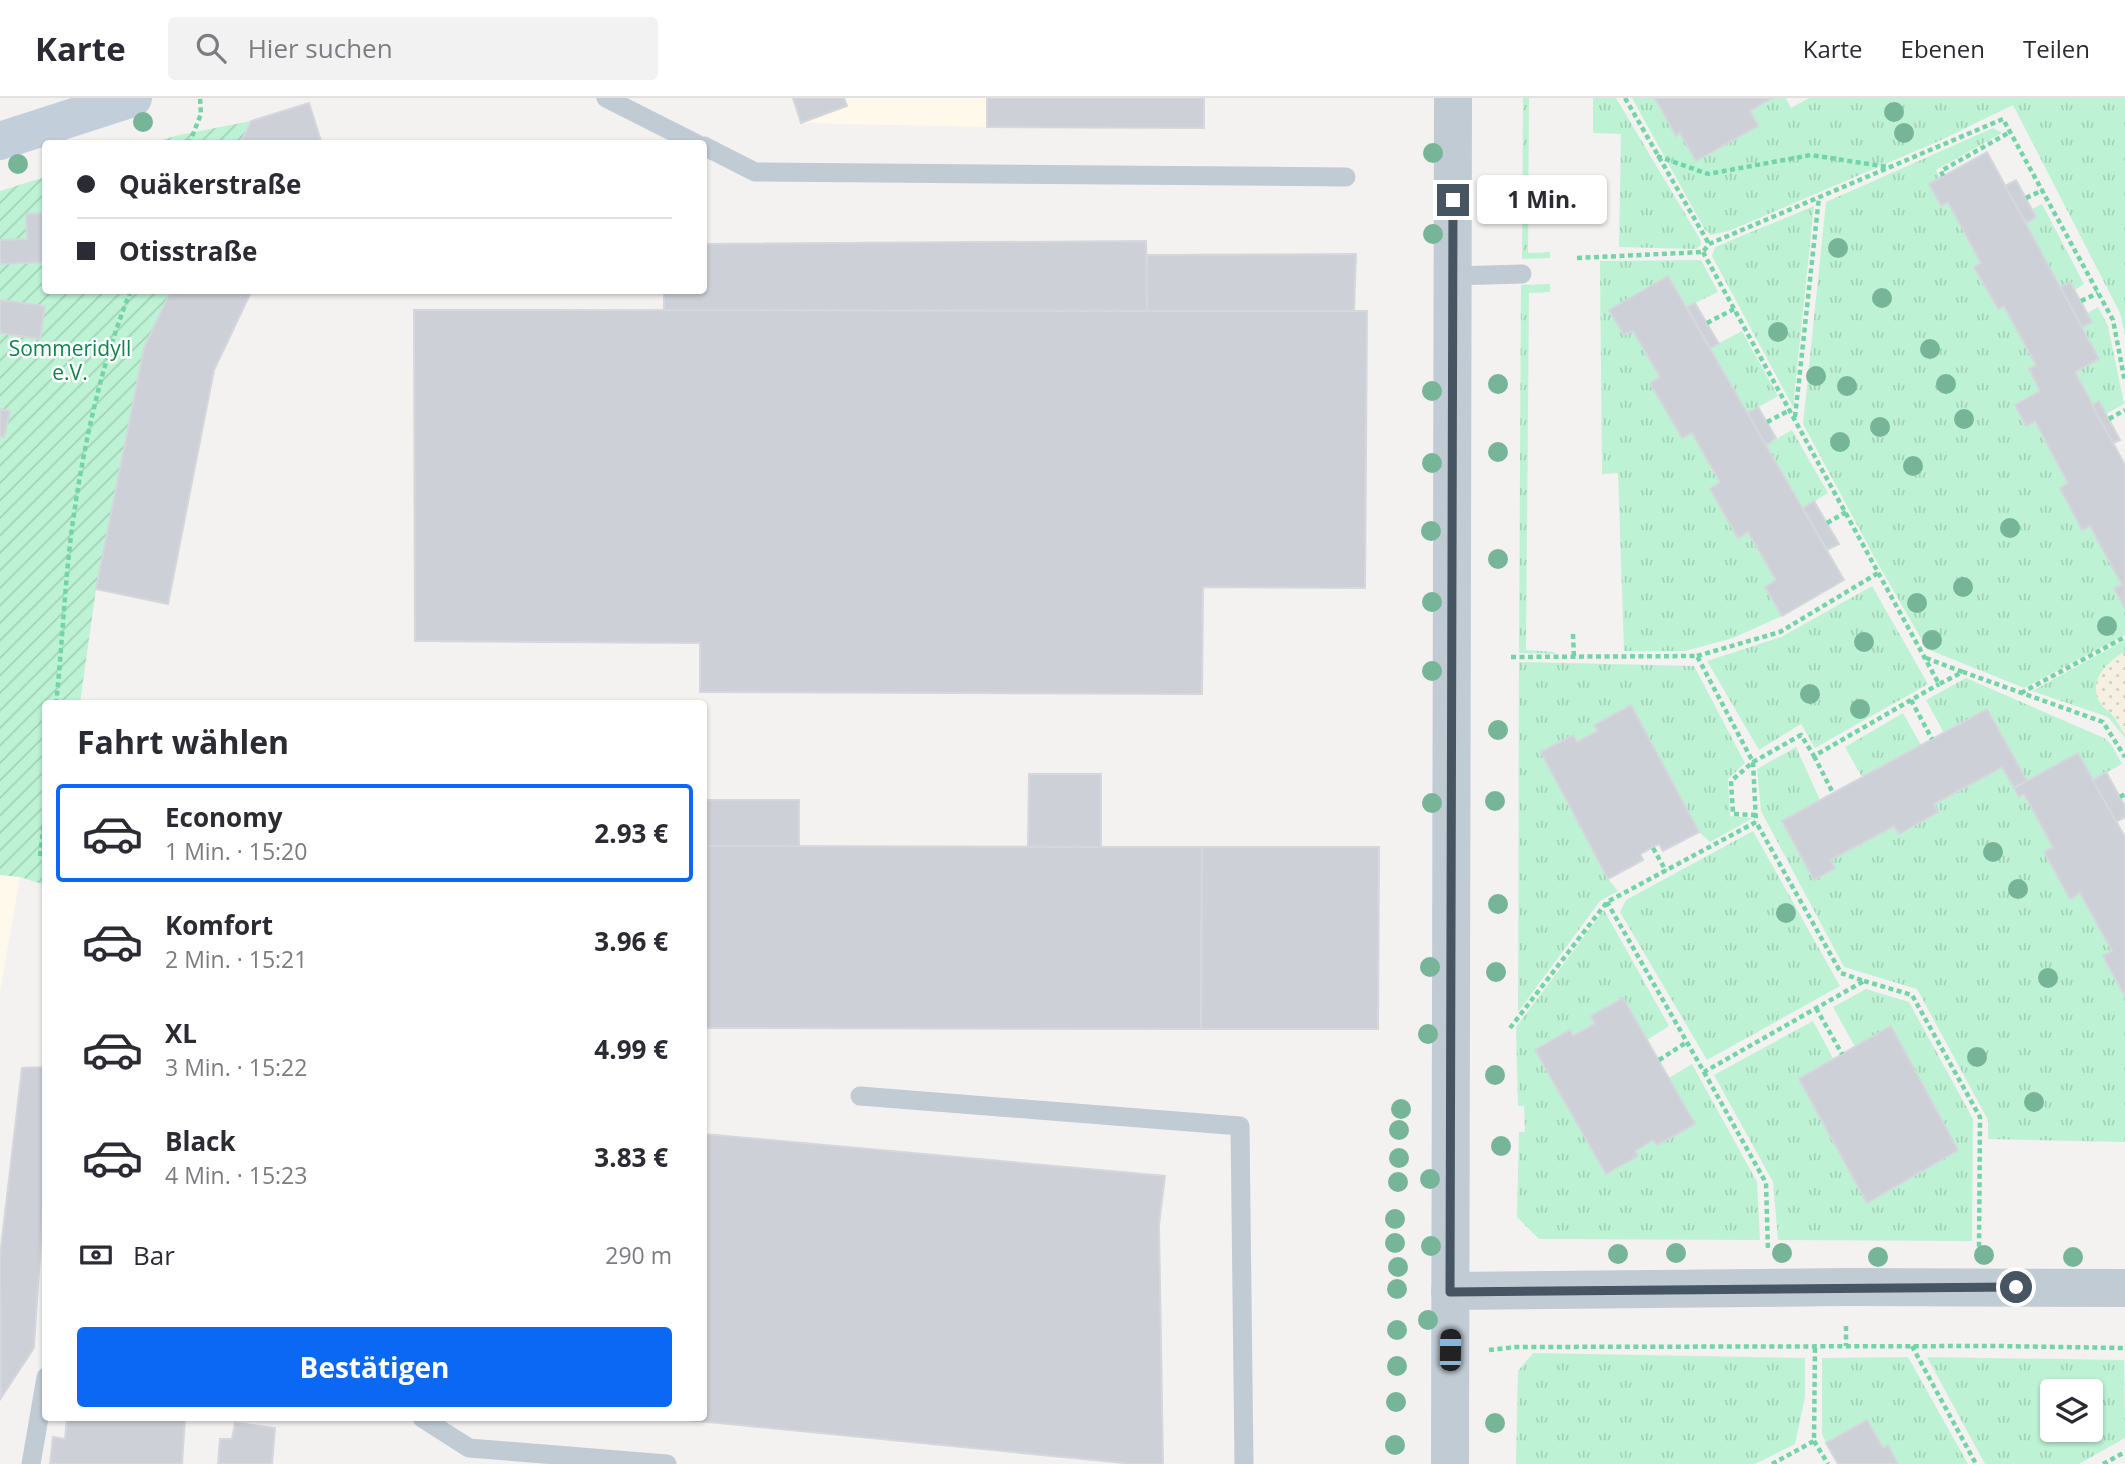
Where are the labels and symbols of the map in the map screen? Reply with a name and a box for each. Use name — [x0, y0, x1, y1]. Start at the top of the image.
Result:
callout: 1 Min. — [1478, 176, 1607, 224]
route end — [1437, 184, 1469, 216]
park label: Sommeridyll e.V. — [9, 334, 131, 386]
route start — [2000, 1271, 2032, 1303]
car — [1440, 1329, 1461, 1371]

